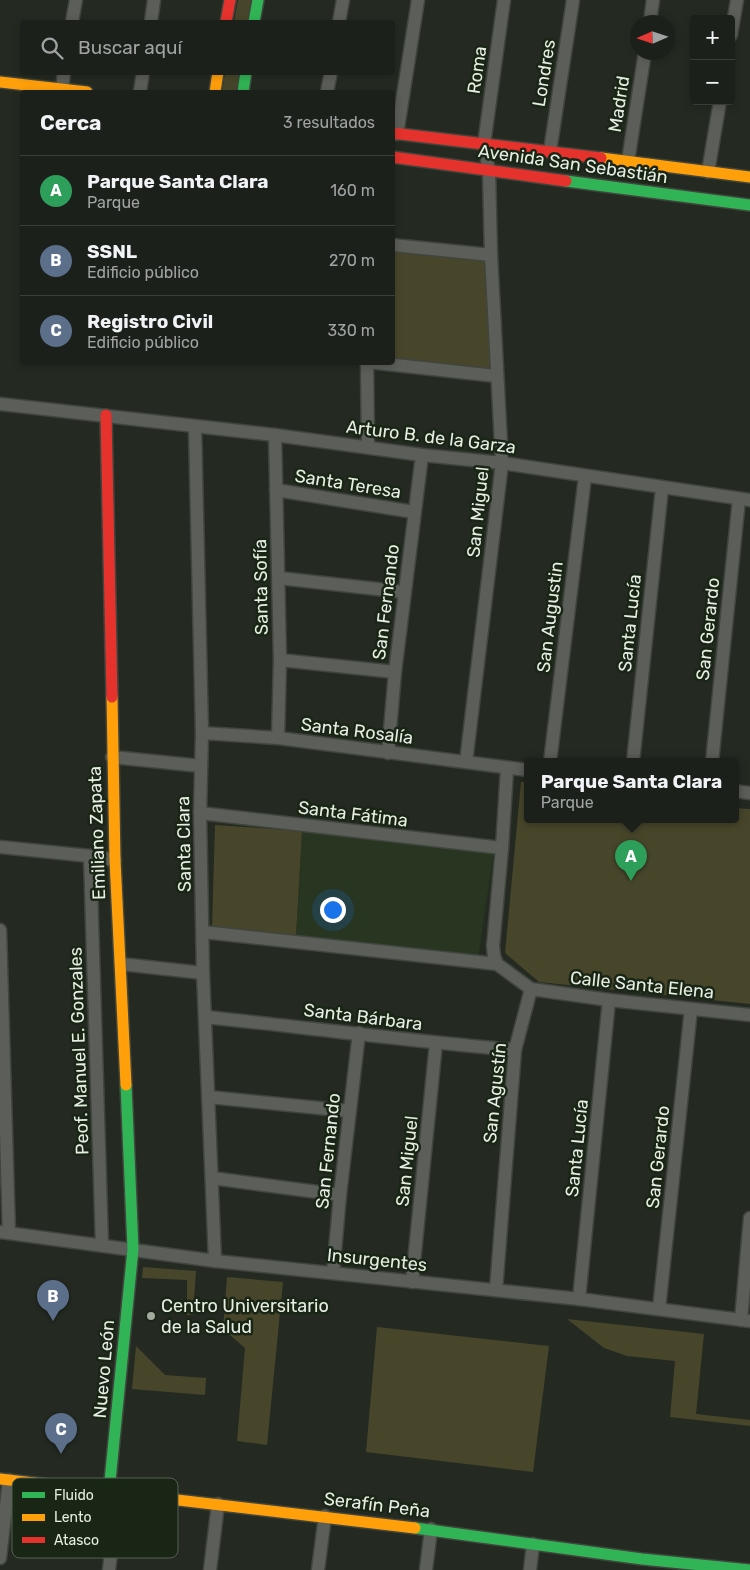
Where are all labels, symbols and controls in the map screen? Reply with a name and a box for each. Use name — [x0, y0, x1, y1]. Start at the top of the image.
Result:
north arrow — [630, 15, 675, 60]
map controls — [690, 15, 735, 105]
button: + — [690, 15, 735, 60]
search box — [20, 20, 395, 75]
icon: search — [38, 34, 66, 62]
text: Buscar aquí — [78, 36, 182, 59]
street label: Londres — [528, 38, 560, 108]
street label: Roma — [463, 45, 491, 95]
button: − — [690, 60, 735, 105]
street label: Madrid — [604, 74, 634, 134]
text: Cerca — [40, 110, 101, 135]
text: 3 resultados — [283, 113, 375, 132]
street label: Avenida San Sebastián — [477, 140, 669, 188]
text: Parque Santa Clara — [87, 170, 269, 193]
text: A — [50, 181, 62, 200]
text: 160 m — [330, 181, 375, 200]
text: Parque — [87, 193, 140, 212]
text: SSNL — [87, 240, 137, 263]
text: B — [50, 251, 62, 270]
text: 270 m — [329, 251, 375, 270]
text: Edificio público — [87, 263, 199, 282]
text: Registro Civil — [87, 310, 213, 333]
text: C — [50, 321, 62, 340]
text: 330 m — [327, 321, 375, 340]
text: Edificio público — [87, 333, 199, 352]
street label: Arturo B. de la Garza — [345, 416, 517, 458]
street label: Santa Teresa — [293, 465, 403, 503]
street label: San Miguel — [462, 466, 494, 558]
street label: Santa Sofía — [249, 539, 273, 635]
street label: San Fernando — [368, 543, 404, 661]
street label: San Augustin — [532, 560, 568, 674]
street label: Santa Lucía — [614, 573, 646, 673]
street label: San Gerardo — [692, 577, 724, 681]
street label: Santa Rosalía — [300, 713, 414, 749]
popup — [524, 758, 739, 823]
street label: Emiliano Zapata — [84, 766, 110, 900]
text: Parque Santa Clara — [541, 770, 722, 793]
text: Parque — [541, 793, 594, 812]
street label: Santa Clara — [172, 796, 196, 892]
street label: Santa Fátima — [297, 796, 409, 832]
pin: A — [615, 840, 647, 881]
your location — [320, 897, 346, 923]
street label: Peof. Manuel E. Gonzales — [64, 947, 94, 1155]
street label: Calle Santa Elena — [569, 966, 715, 1004]
street label: Santa Bárbara — [302, 999, 424, 1035]
street label: San Agustín — [479, 1042, 511, 1144]
street label: San Fernando — [311, 1092, 345, 1210]
street label: Santa Lucía — [561, 1098, 593, 1198]
street label: San Gerardo — [642, 1105, 674, 1209]
street label: San Miguel — [391, 1115, 423, 1207]
street label: Insurgentes — [326, 1244, 428, 1276]
pin: B — [37, 1280, 69, 1321]
place label: Centro Universitario de la Salud — [161, 1295, 329, 1338]
marker: Centro Universitario de la Salud — [145, 1310, 157, 1322]
street label: Nuevo León — [89, 1319, 119, 1419]
pin: C — [45, 1413, 77, 1454]
legend — [12, 1478, 178, 1558]
text: Fluido — [54, 1487, 94, 1504]
street label: Serafín Peña — [323, 1488, 431, 1522]
text: Lento — [54, 1509, 91, 1526]
text: Atasco — [54, 1532, 99, 1549]

